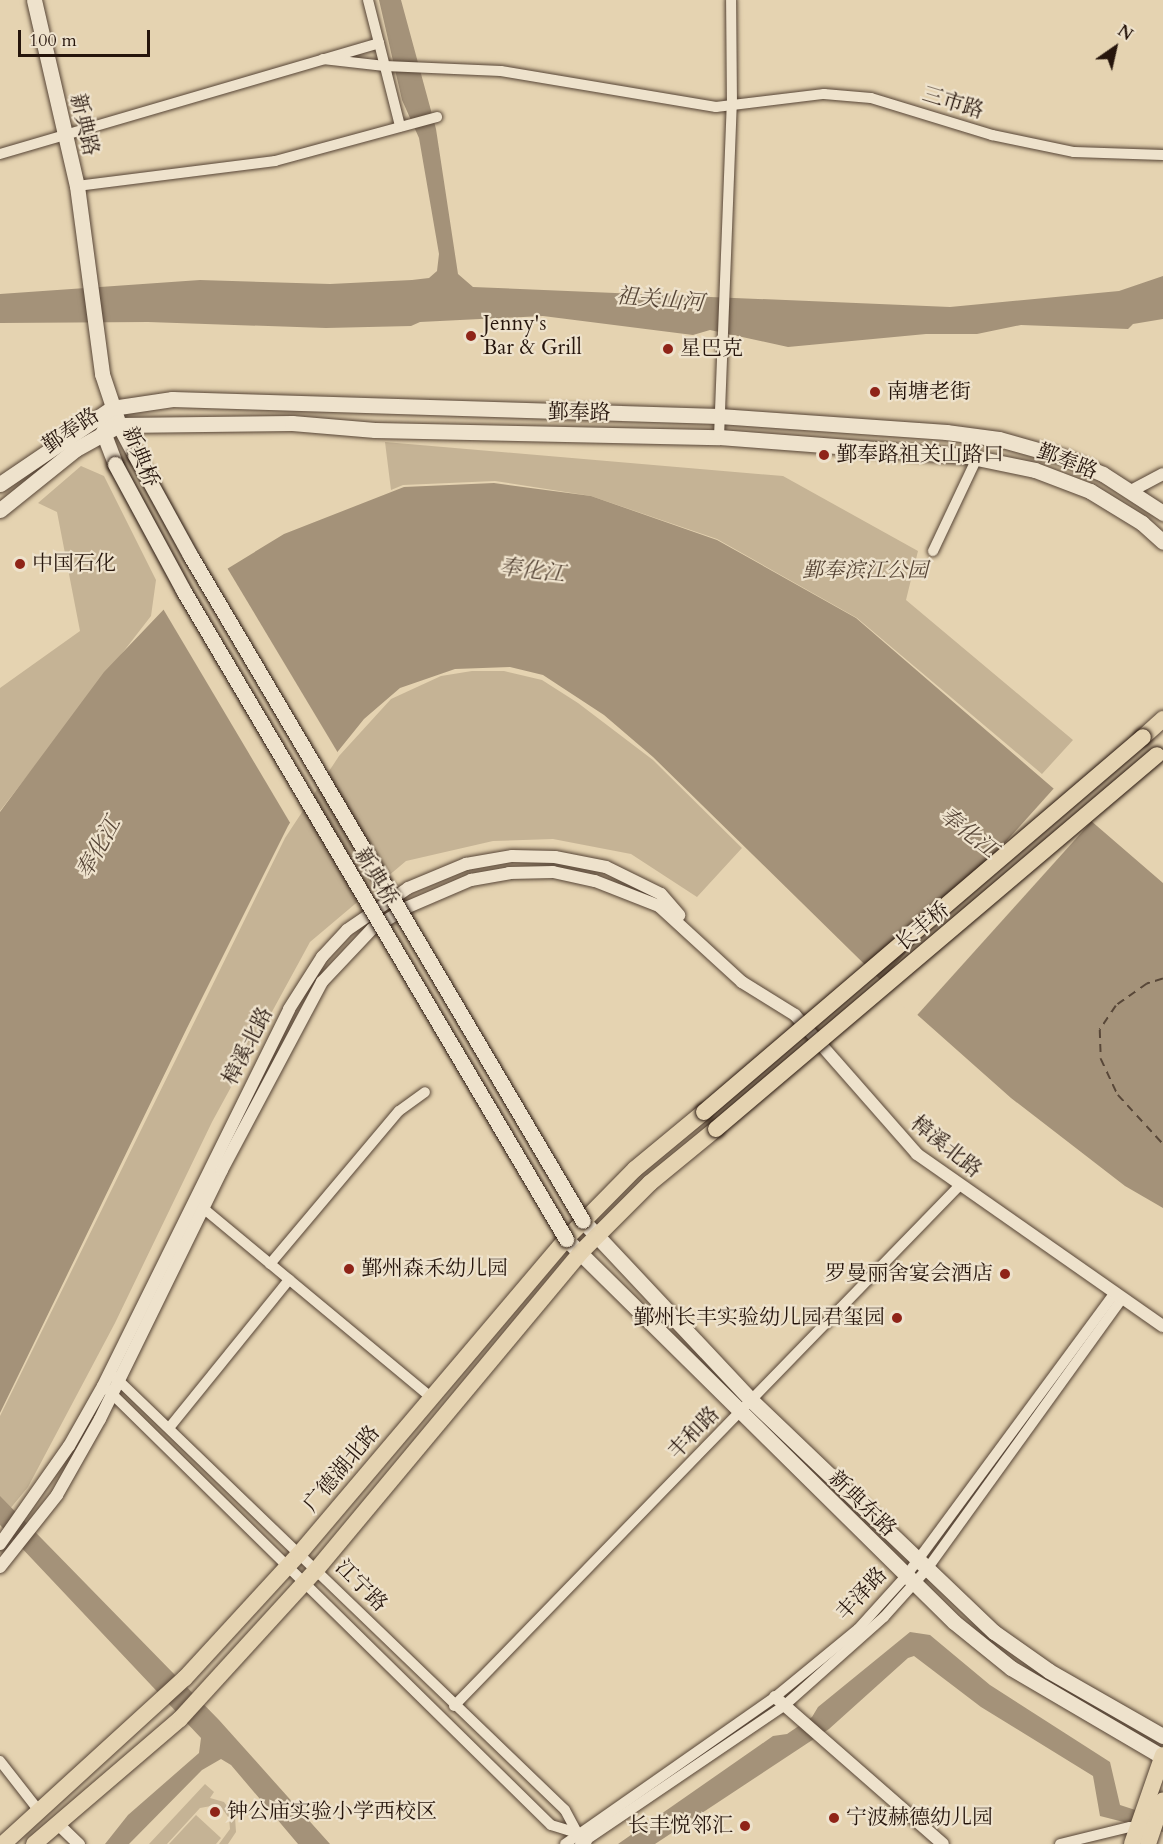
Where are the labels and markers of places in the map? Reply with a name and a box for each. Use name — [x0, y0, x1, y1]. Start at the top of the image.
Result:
place label: Jenny's Bar & Grill — [483, 311, 582, 361]
marker: Jenny's Bar & Grill — [464, 329, 478, 343]
place label: 星巴克 — [680, 336, 743, 362]
marker: 星巴克 — [661, 342, 675, 356]
place label: 南塘老街 — [887, 379, 971, 405]
marker: 南塘老街 — [868, 385, 882, 399]
place label: 鄞奉路祖关山路口 — [836, 442, 1004, 468]
marker: 鄞奉路祖关山路口 — [817, 448, 831, 462]
place label: 中国石化 — [32, 551, 116, 577]
marker: 中国石化 — [13, 557, 27, 571]
place label: 鄞州森禾幼儿园 — [361, 1256, 508, 1282]
place label: 罗曼丽舍宴会酒店 — [825, 1261, 993, 1287]
marker: 鄞州森禾幼儿园 — [342, 1262, 356, 1276]
marker: 罗曼丽舍宴会酒店 — [998, 1267, 1012, 1281]
place label: 鄞州长丰实验幼儿园君玺园 — [633, 1305, 885, 1331]
marker: 鄞州长丰实验幼儿园君玺园 — [890, 1311, 904, 1325]
place label: 钟公庙实验小学西校区 — [227, 1799, 437, 1825]
marker: 钟公庙实验小学西校区 — [208, 1805, 222, 1819]
place label: 宁波赫德幼儿园 — [846, 1805, 993, 1831]
marker: 宁波赫德幼儿园 — [827, 1811, 841, 1825]
place label: 长丰悦邻汇 — [628, 1813, 733, 1839]
marker: 长丰悦邻汇 — [738, 1819, 752, 1833]

